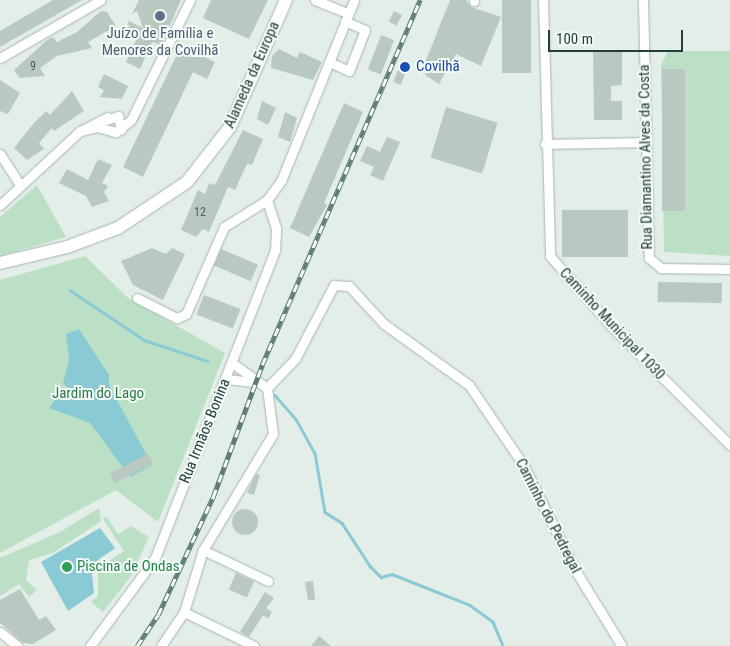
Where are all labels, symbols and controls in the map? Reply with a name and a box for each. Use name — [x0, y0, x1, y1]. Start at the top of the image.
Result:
marker: Juízo de Família e Menores da Covilhã — [154, 10, 166, 22]
street label: Alameda da Europa — [220, 19, 284, 131]
scale bar — [550, 20, 685, 52]
place label: Juízo de Família e Menores da Covilhã — [102, 24, 218, 59]
text: 100 m — [556, 30, 593, 48]
place label: Covilhã — [416, 58, 460, 76]
house number: 9 — [30, 60, 36, 74]
marker: Covilhã — [398, 60, 412, 74]
street label: Rua Diamantino Alves da Costa — [635, 64, 657, 250]
house number: 12 — [194, 206, 206, 220]
street label: Caminho Municipal 1030 — [555, 264, 669, 384]
street label: Rua Irmãos Bonina — [176, 376, 234, 486]
park label: Jardim do Lago — [52, 385, 144, 403]
street label: Caminho do Pedregal — [511, 456, 585, 576]
place label: Piscina de Ondas — [77, 558, 180, 576]
marker: Piscina de Ondas — [61, 561, 73, 573]

